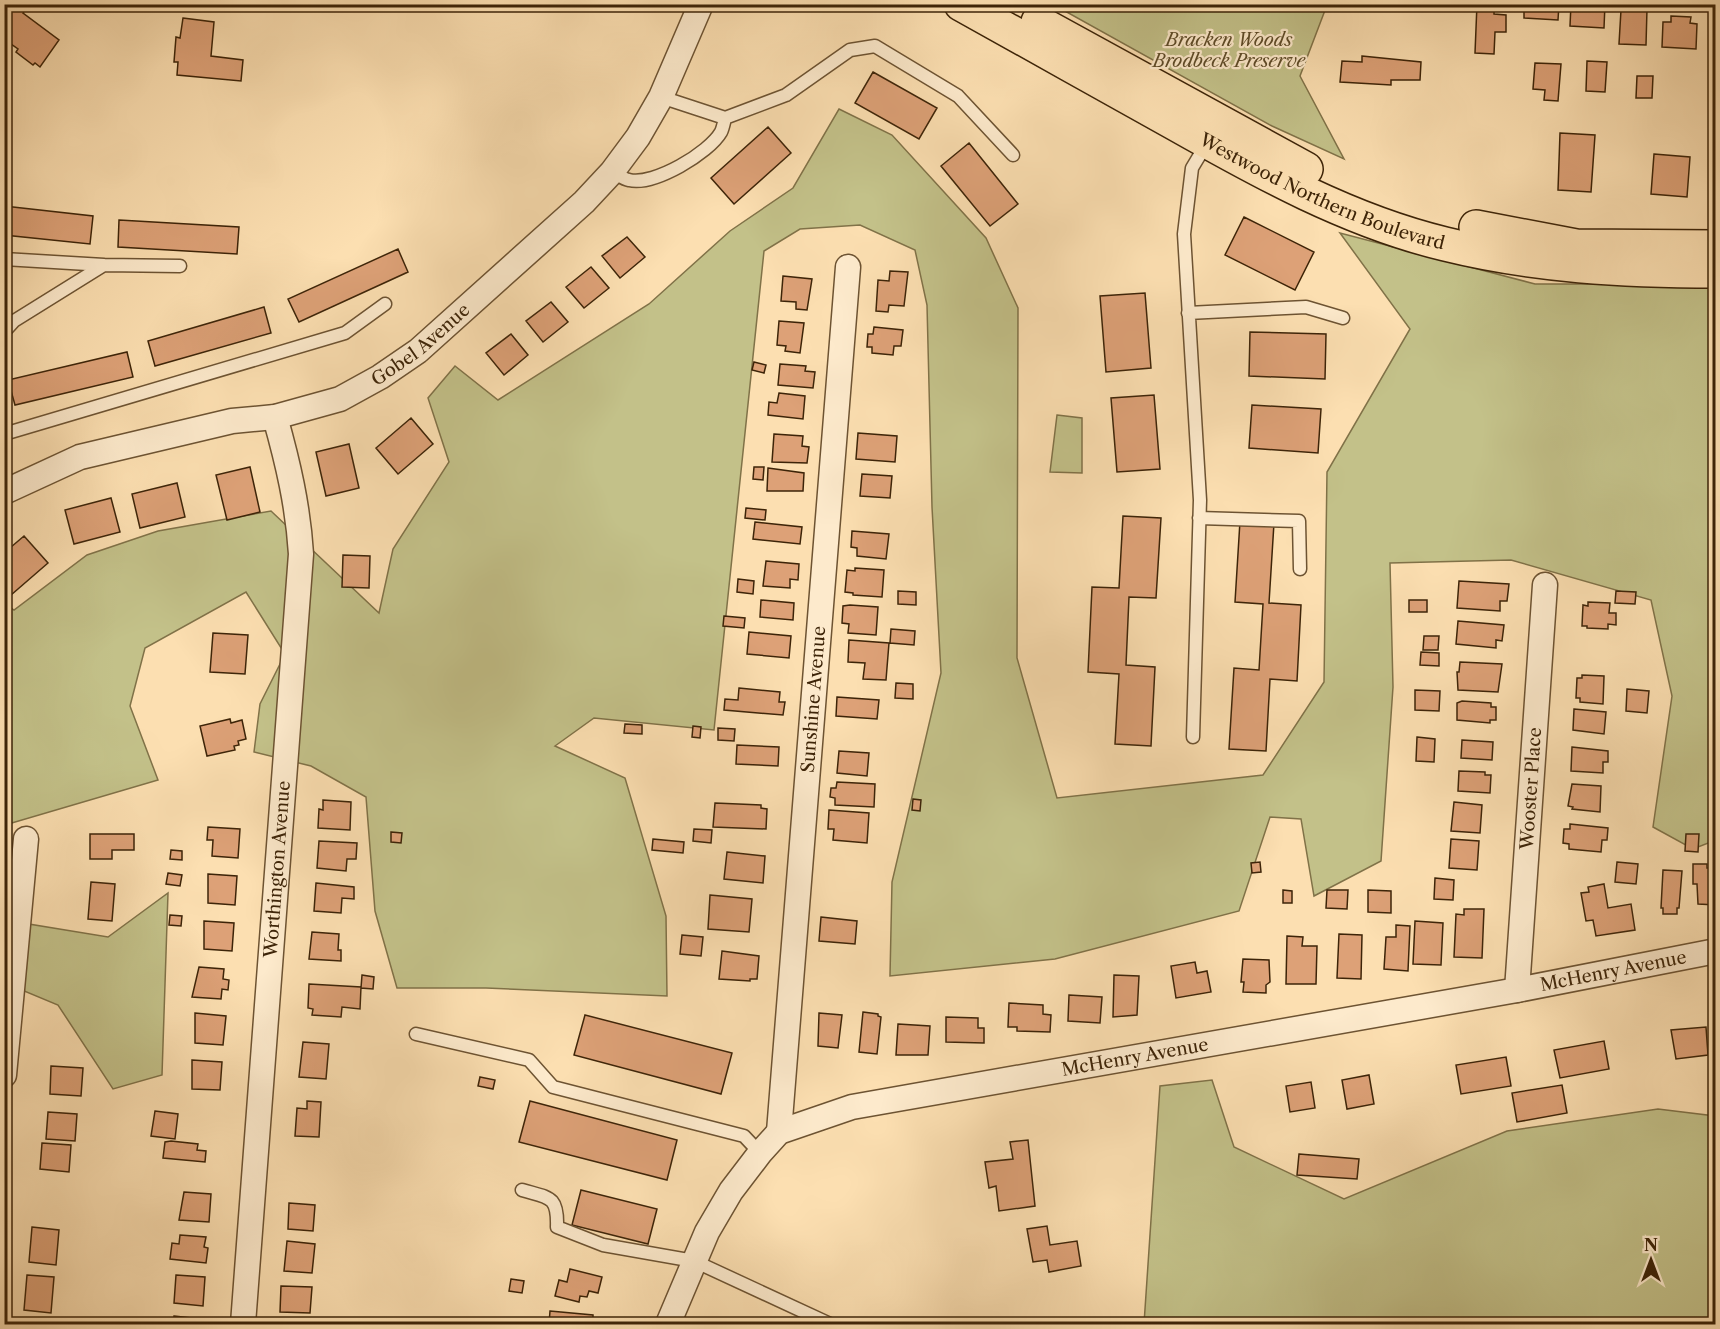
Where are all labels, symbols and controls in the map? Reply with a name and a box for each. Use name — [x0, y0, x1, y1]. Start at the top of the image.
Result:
park label: Bracken Woods Brodbeck Preserve — [1151, 29, 1307, 72]
street label: Westwood Northern Boulevard — [1195, 128, 1447, 255]
street label: Gobel Avenue — [368, 299, 474, 391]
street label: Sunshine Avenue — [797, 625, 830, 774]
street label: Wooster Place — [1516, 726, 1546, 852]
street label: Worthington Avenue — [260, 780, 295, 960]
street label: McHenry Avenue — [1538, 946, 1688, 996]
street label: McHenry Avenue — [1060, 1033, 1210, 1081]
north arrow — [1621, 1230, 1681, 1290]
text: N — [1644, 1235, 1658, 1255]

